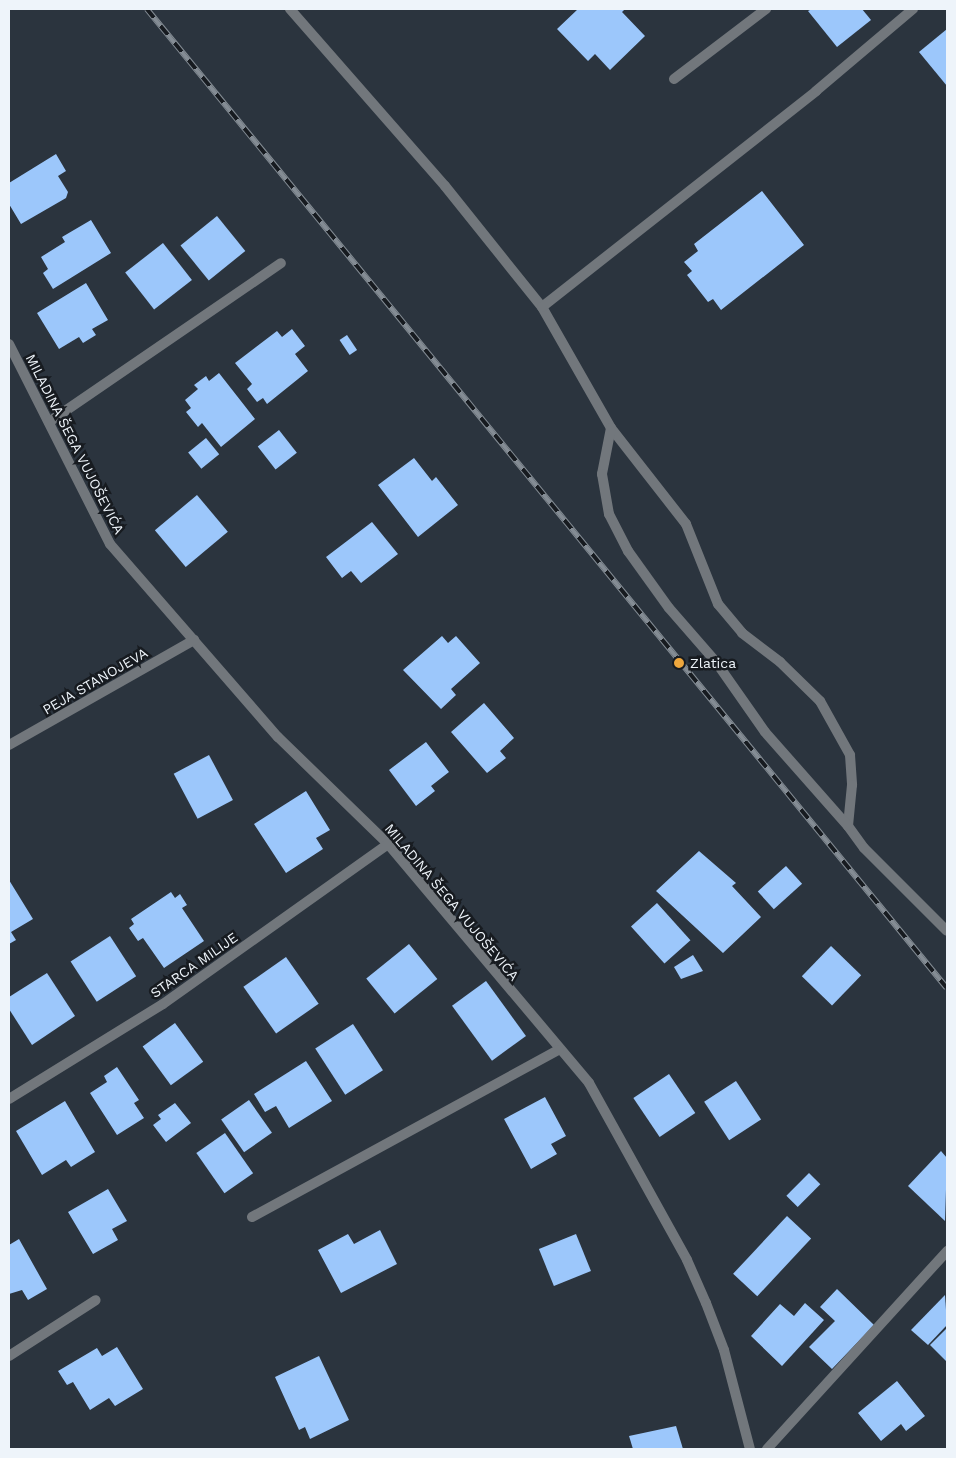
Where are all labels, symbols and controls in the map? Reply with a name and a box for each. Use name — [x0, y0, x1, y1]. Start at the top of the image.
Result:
street label: MILADINA ŠEGA VUJOŠEVIĆA — [22, 350, 128, 538]
street label: PEJA STANOJEVA — [39, 644, 151, 718]
place label: Zlatica — [690, 655, 736, 671]
marker: Zlatica — [672, 656, 686, 670]
street label: MILADINA ŠEGA VUJOŠEVIĆA — [381, 819, 523, 985]
street label: STARCA MILIJE — [147, 928, 241, 1002]

